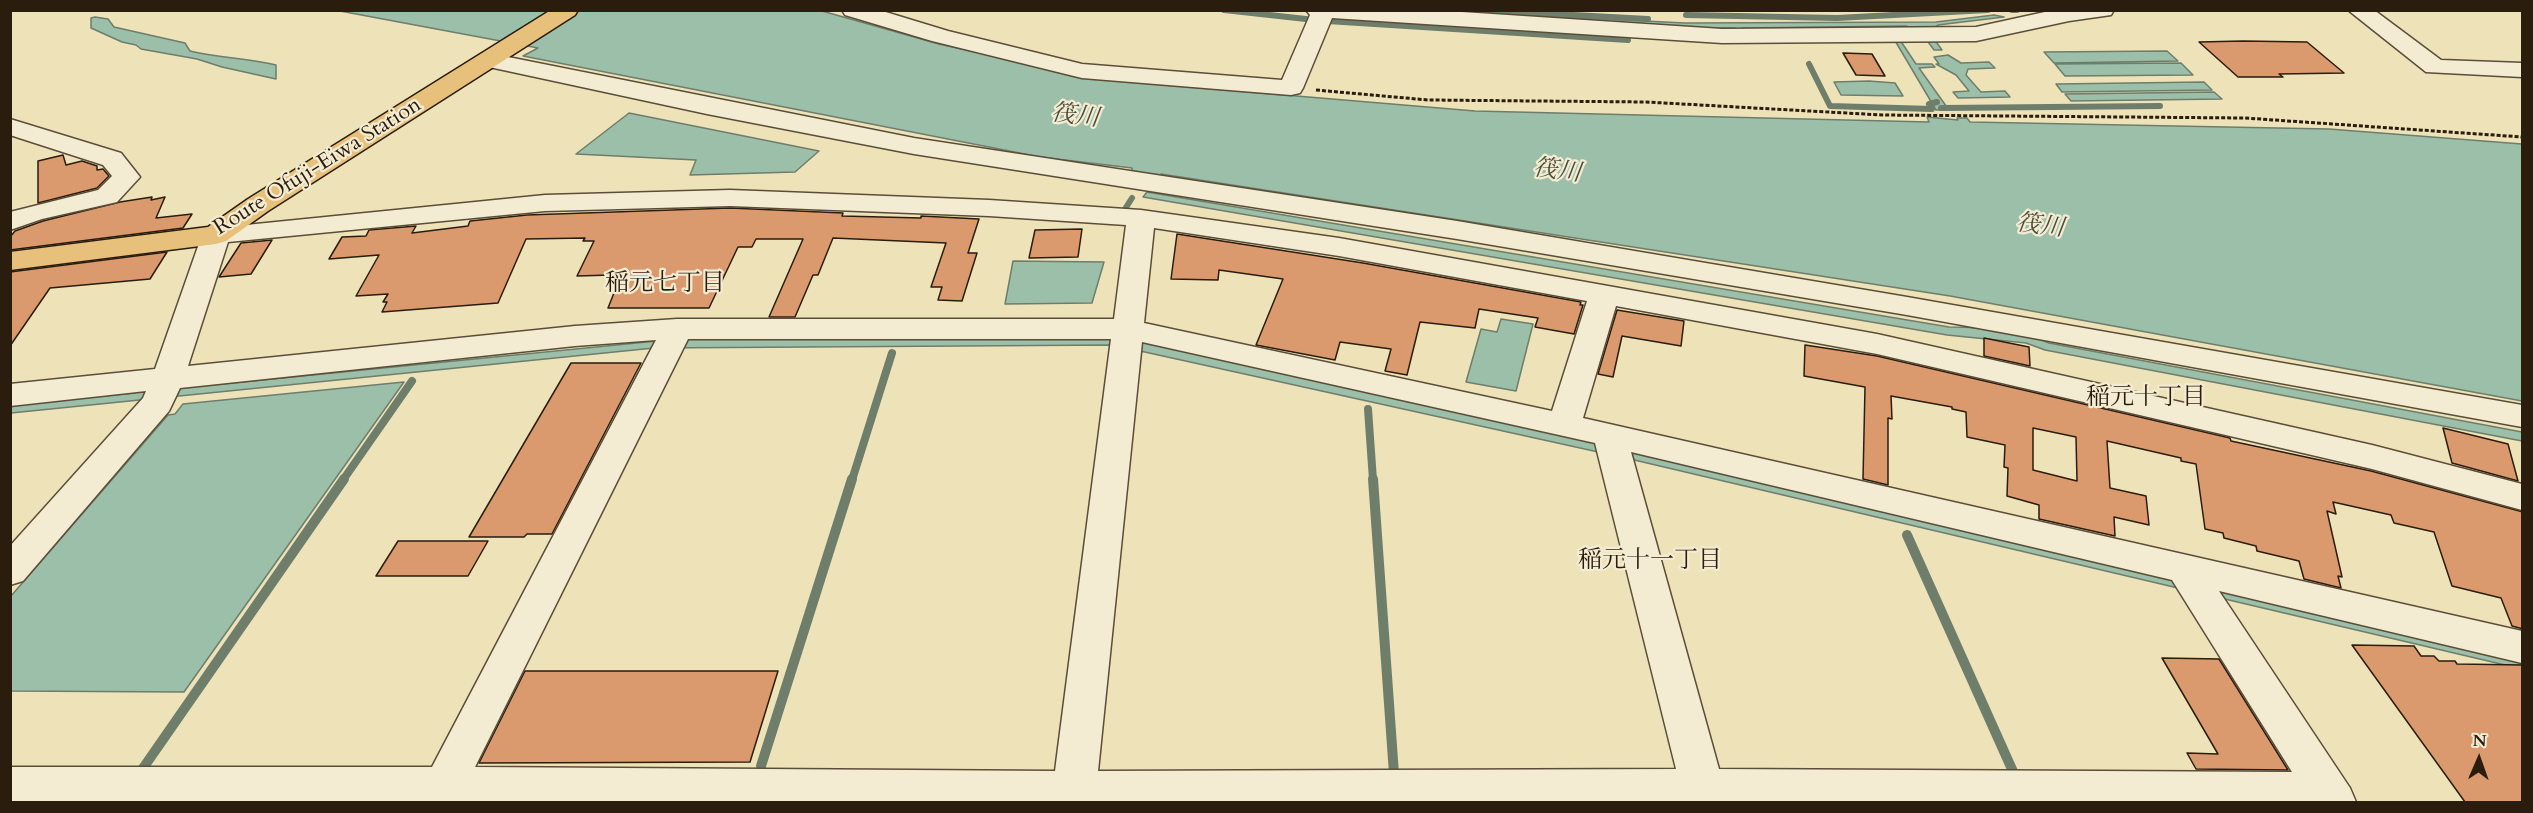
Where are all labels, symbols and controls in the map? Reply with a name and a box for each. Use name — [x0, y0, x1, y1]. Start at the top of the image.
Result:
street label: Route Ofuji-Eiwa Station — [209, 92, 427, 242]
water label: 筏川 — [1049, 100, 1101, 134]
water label: 筏川 — [1531, 155, 1583, 189]
water label: 筏川 — [2014, 210, 2066, 244]
district label: 稲元七丁目 — [605, 270, 725, 298]
district label: 稲元十丁目 — [2086, 384, 2206, 412]
district label: 稲元十一丁目 — [1578, 547, 1722, 575]
north arrow — [2449, 729, 2509, 789]
text: N — [2472, 730, 2487, 752]

